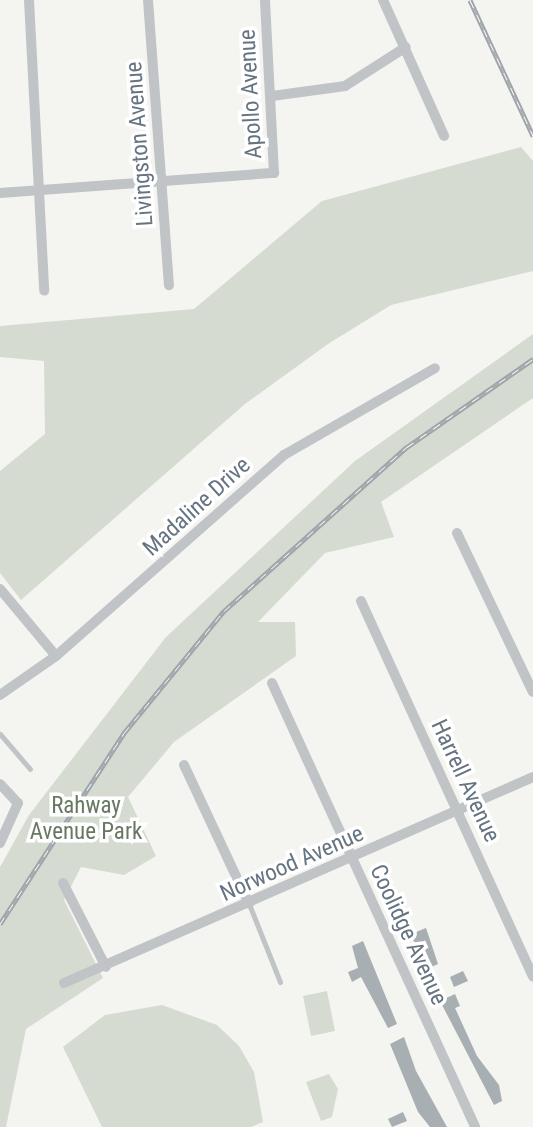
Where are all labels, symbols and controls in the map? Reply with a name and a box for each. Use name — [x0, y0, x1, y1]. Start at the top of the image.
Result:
street label: Apollo Avenue — [234, 28, 268, 160]
street label: Livingston Avenue — [120, 61, 160, 227]
street label: Madaline Drive — [138, 452, 256, 562]
street label: Harrell Avenue — [425, 715, 505, 847]
park label: Rahway Avenue Park — [30, 792, 142, 846]
street label: Norwood Avenue — [216, 820, 368, 908]
street label: Coolidge Avenue — [363, 860, 453, 1010]

